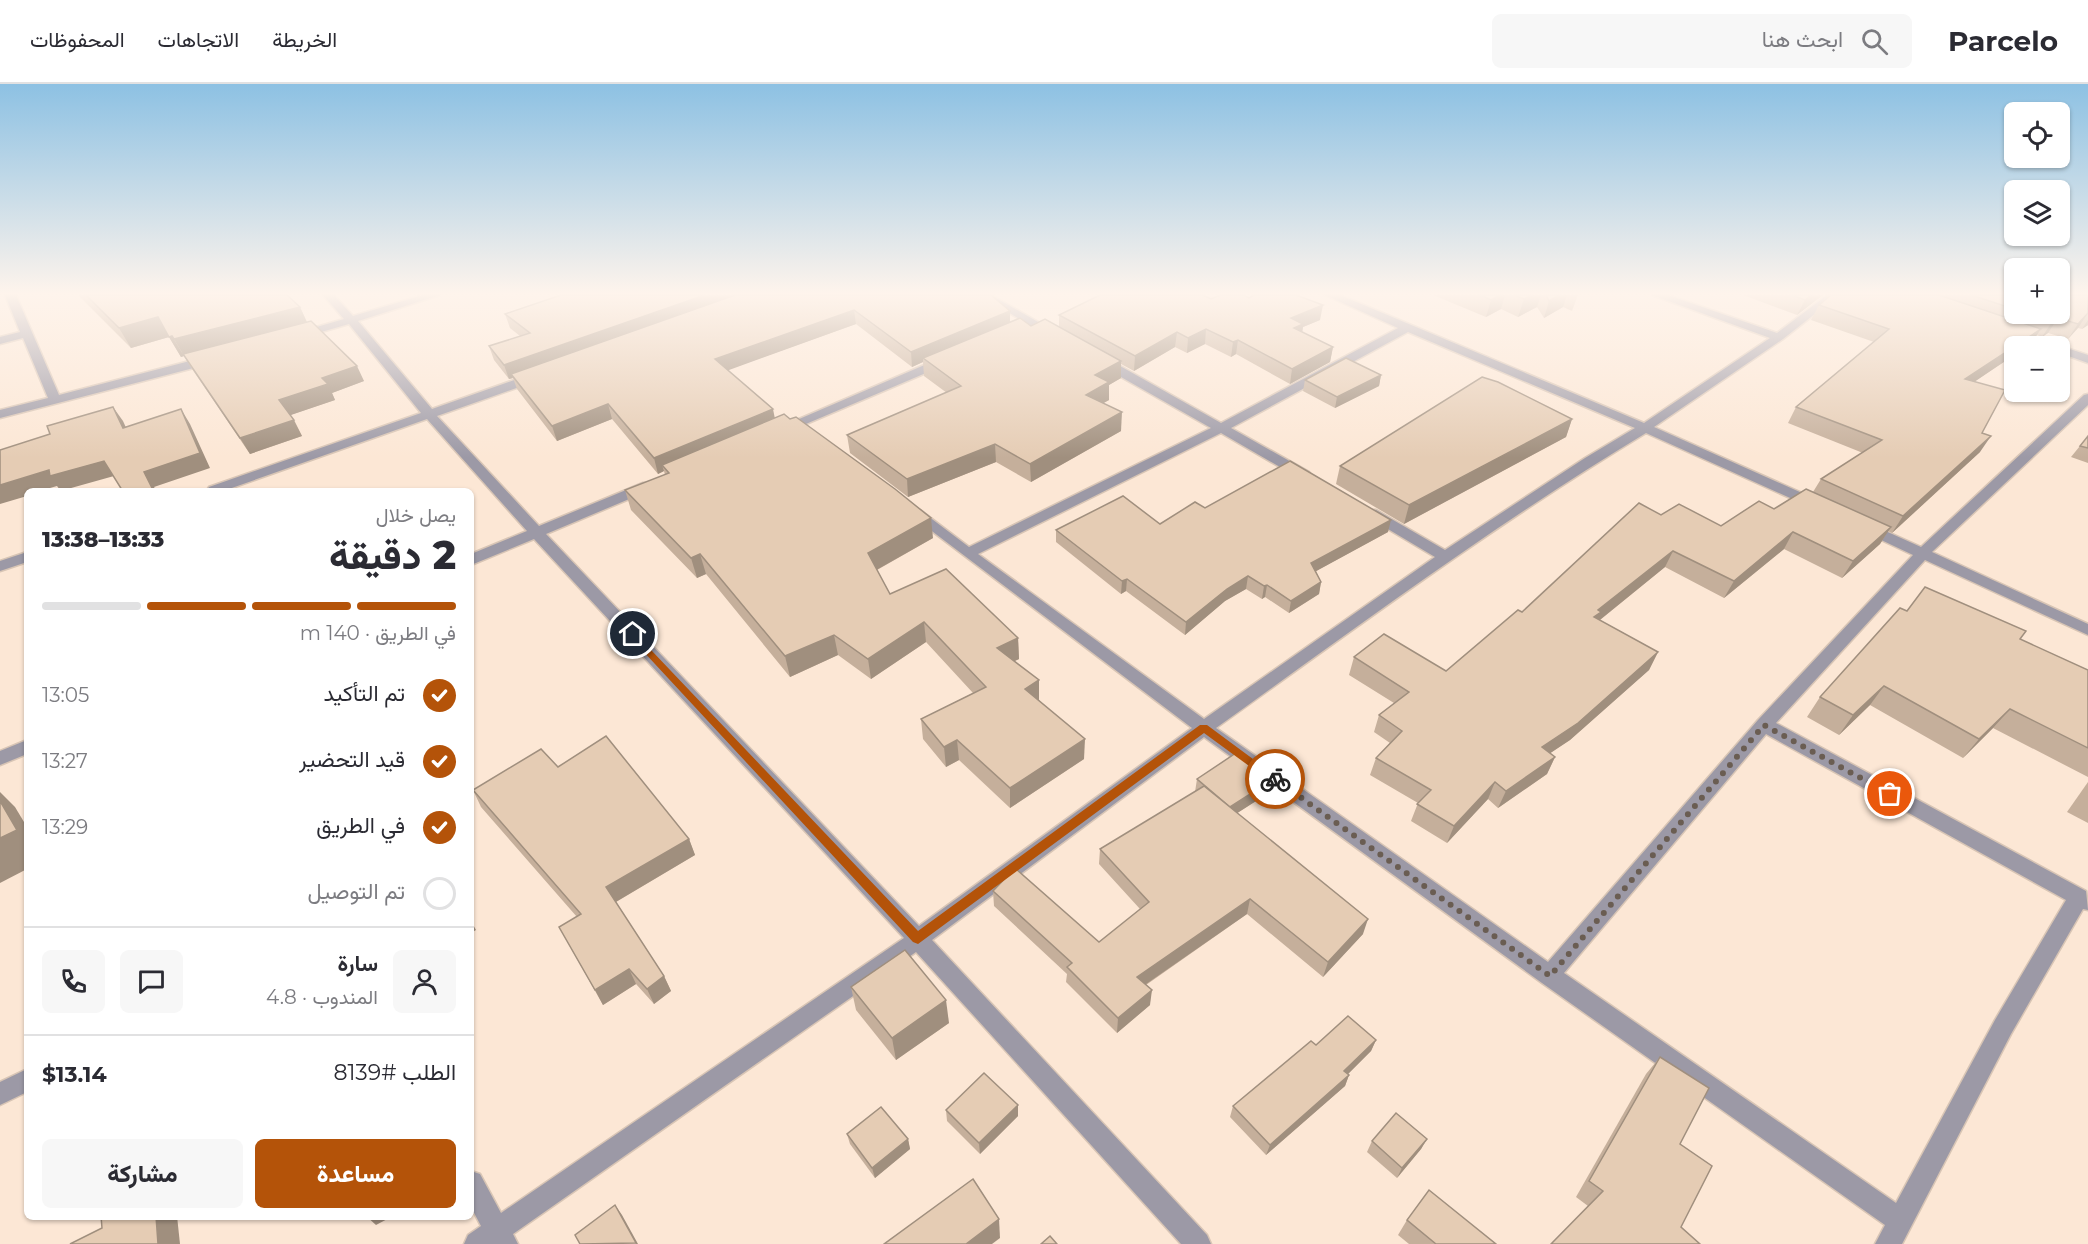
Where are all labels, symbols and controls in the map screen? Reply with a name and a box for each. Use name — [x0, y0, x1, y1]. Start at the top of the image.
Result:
search box — [1492, 14, 1912, 68]
text: Parcelo — [1948, 24, 2058, 58]
icon: search — [1858, 25, 1891, 58]
text: ابحث هنا — [1762, 26, 1843, 53]
text: المحفوظات — [30, 27, 125, 52]
text: الاتجاهات — [158, 27, 239, 52]
text: الخريطة — [272, 27, 337, 52]
map controls — [2004, 102, 2070, 402]
button: locate — [2004, 102, 2070, 168]
button: layers — [2004, 180, 2070, 246]
button: + — [2004, 258, 2070, 324]
button: − — [2004, 336, 2070, 402]
text: يصل خلال — [376, 503, 456, 527]
text: 13:33–13:38 — [42, 526, 164, 553]
text: 2 دقيقة — [329, 531, 456, 579]
pin — [607, 608, 658, 659]
icon: home — [616, 617, 649, 650]
text: في الطريق · 140 m — [300, 621, 456, 645]
icon: check — [423, 679, 456, 712]
text: تم التأكيد — [323, 680, 405, 707]
text: 13:05 — [42, 683, 89, 707]
icon: check — [423, 745, 456, 778]
text: قيد التحضير — [299, 746, 405, 773]
text: 13:27 — [42, 749, 88, 773]
courier — [1245, 749, 1305, 809]
icon: bike — [1259, 763, 1292, 796]
pin — [1864, 768, 1915, 819]
icon: bag — [1873, 777, 1906, 810]
icon: check — [423, 811, 456, 844]
text: في الطريق — [316, 812, 405, 839]
text: 13:29 — [42, 815, 88, 839]
text: تم التوصيل — [308, 878, 405, 905]
button: phone — [42, 950, 105, 1013]
button: chat — [120, 950, 183, 1013]
text: سارة — [337, 950, 378, 977]
button: person — [393, 950, 456, 1013]
text: المندوب · 4.8 — [266, 985, 378, 1009]
text: الطلب #8139 — [333, 1059, 456, 1086]
text: $13.14 — [42, 1061, 107, 1088]
button: مشاركة — [42, 1139, 243, 1208]
button: مساعدة — [255, 1139, 456, 1208]

